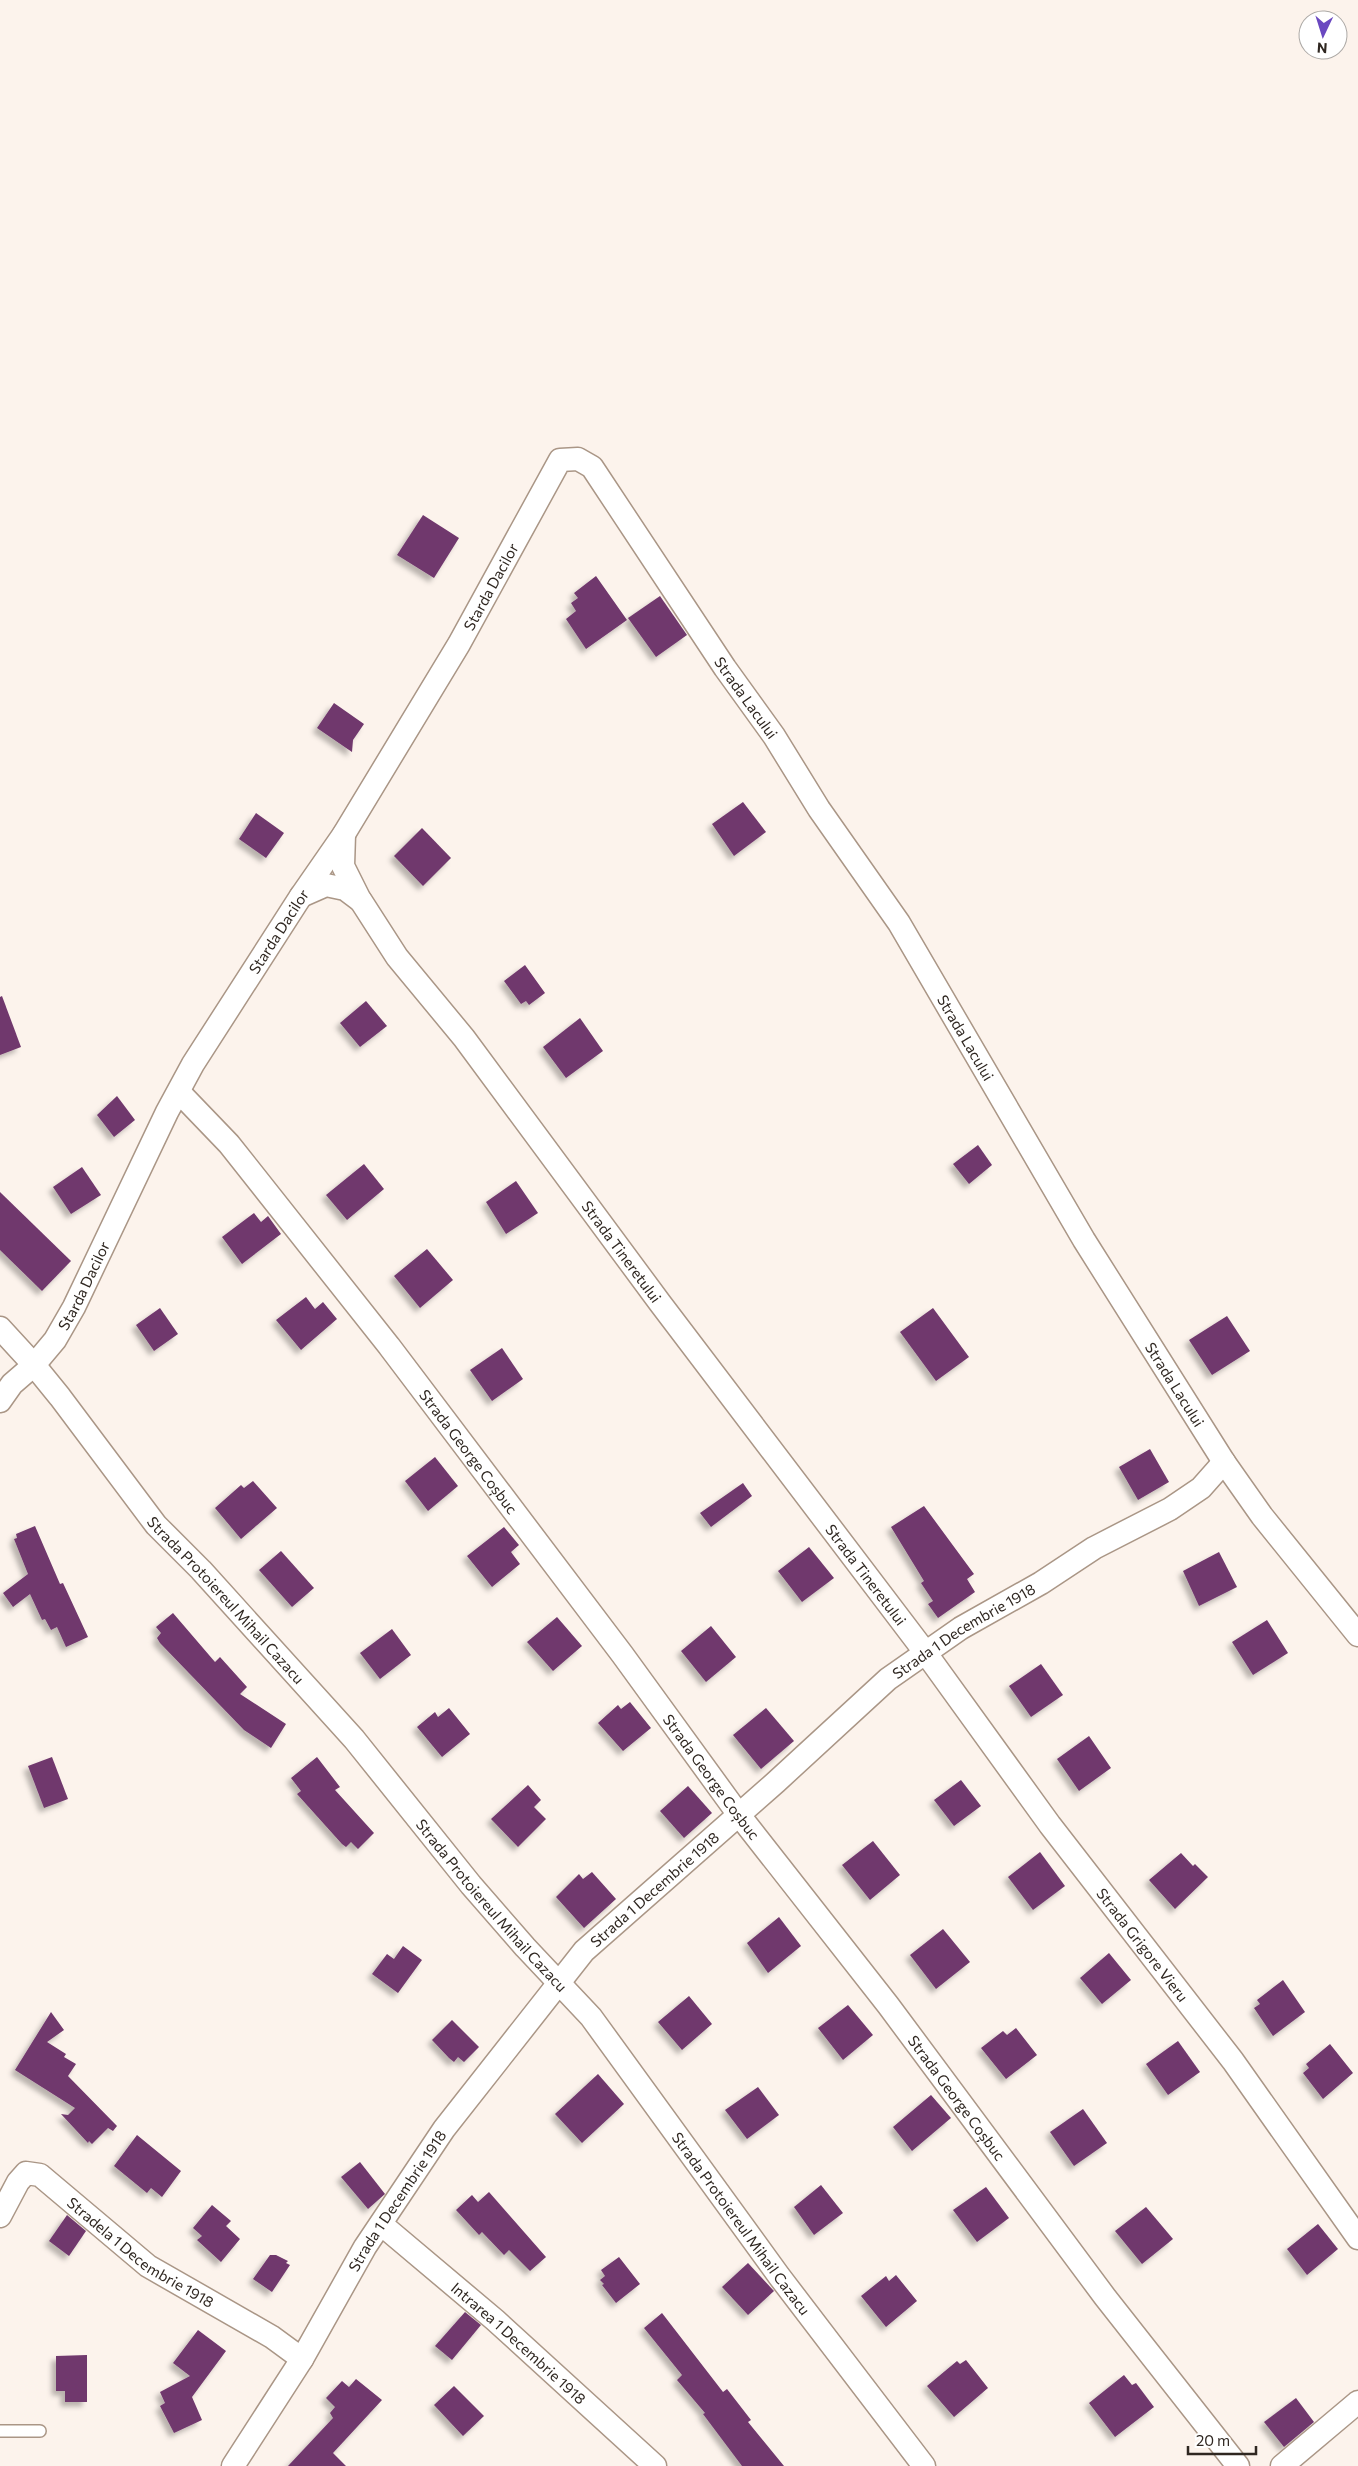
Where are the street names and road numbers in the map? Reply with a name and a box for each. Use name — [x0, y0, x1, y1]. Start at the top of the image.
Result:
street label: Starda Dacilor — [459, 540, 522, 633]
street label: Strada Lacului — [711, 653, 782, 742]
street label: Starda Dacilor — [245, 886, 312, 977]
street label: Strada Lacului — [934, 991, 998, 1084]
street label: Strada Tineretului — [578, 1197, 665, 1306]
street label: Starda Dacilor — [54, 1238, 113, 1333]
street label: Strada Lacului — [1142, 1339, 1208, 1430]
street label: Strada George Coșbuc — [416, 1386, 522, 1517]
street label: Strada Protoiereul Mihail Cazacu — [144, 1513, 308, 1687]
street label: Strada Tineretului — [822, 1520, 910, 1629]
street label: Strada 1 Decembrie 1918 — [889, 1579, 1038, 1682]
street label: Strada George Coșbuc — [660, 1710, 764, 1843]
street label: Strada Protoiereul Mihail Cazacu — [413, 1815, 571, 1995]
street label: Strada 1 Decembrie 1918 — [586, 1828, 722, 1950]
street label: Strada Grigore Vieru — [1093, 1884, 1192, 2005]
street label: Strada George Coșbuc — [905, 2032, 1009, 2164]
street label: Strada 1 Decembrie 1918 — [344, 2127, 450, 2274]
street label: Strada Protoiereul Mihail Cazacu — [669, 2129, 814, 2318]
street label: Stradela 1 Decembrie 1918 — [64, 2193, 217, 2311]
street label: Intrarea 1 Decembrie 1918 — [448, 2278, 590, 2408]

